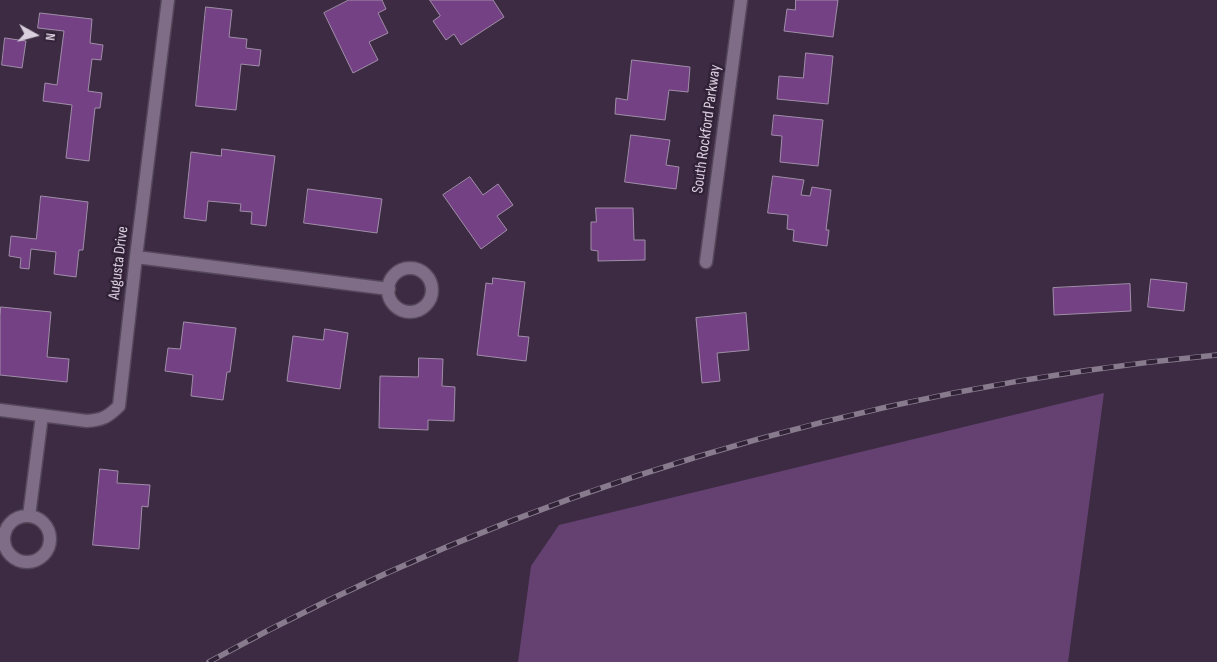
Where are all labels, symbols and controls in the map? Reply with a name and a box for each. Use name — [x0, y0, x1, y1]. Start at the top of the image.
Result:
north arrow — [10, 10, 60, 60]
text: N — [41, 32, 59, 42]
street label: South Rockford Parkway — [688, 63, 726, 195]
street label: Augusta Drive — [105, 225, 133, 301]

